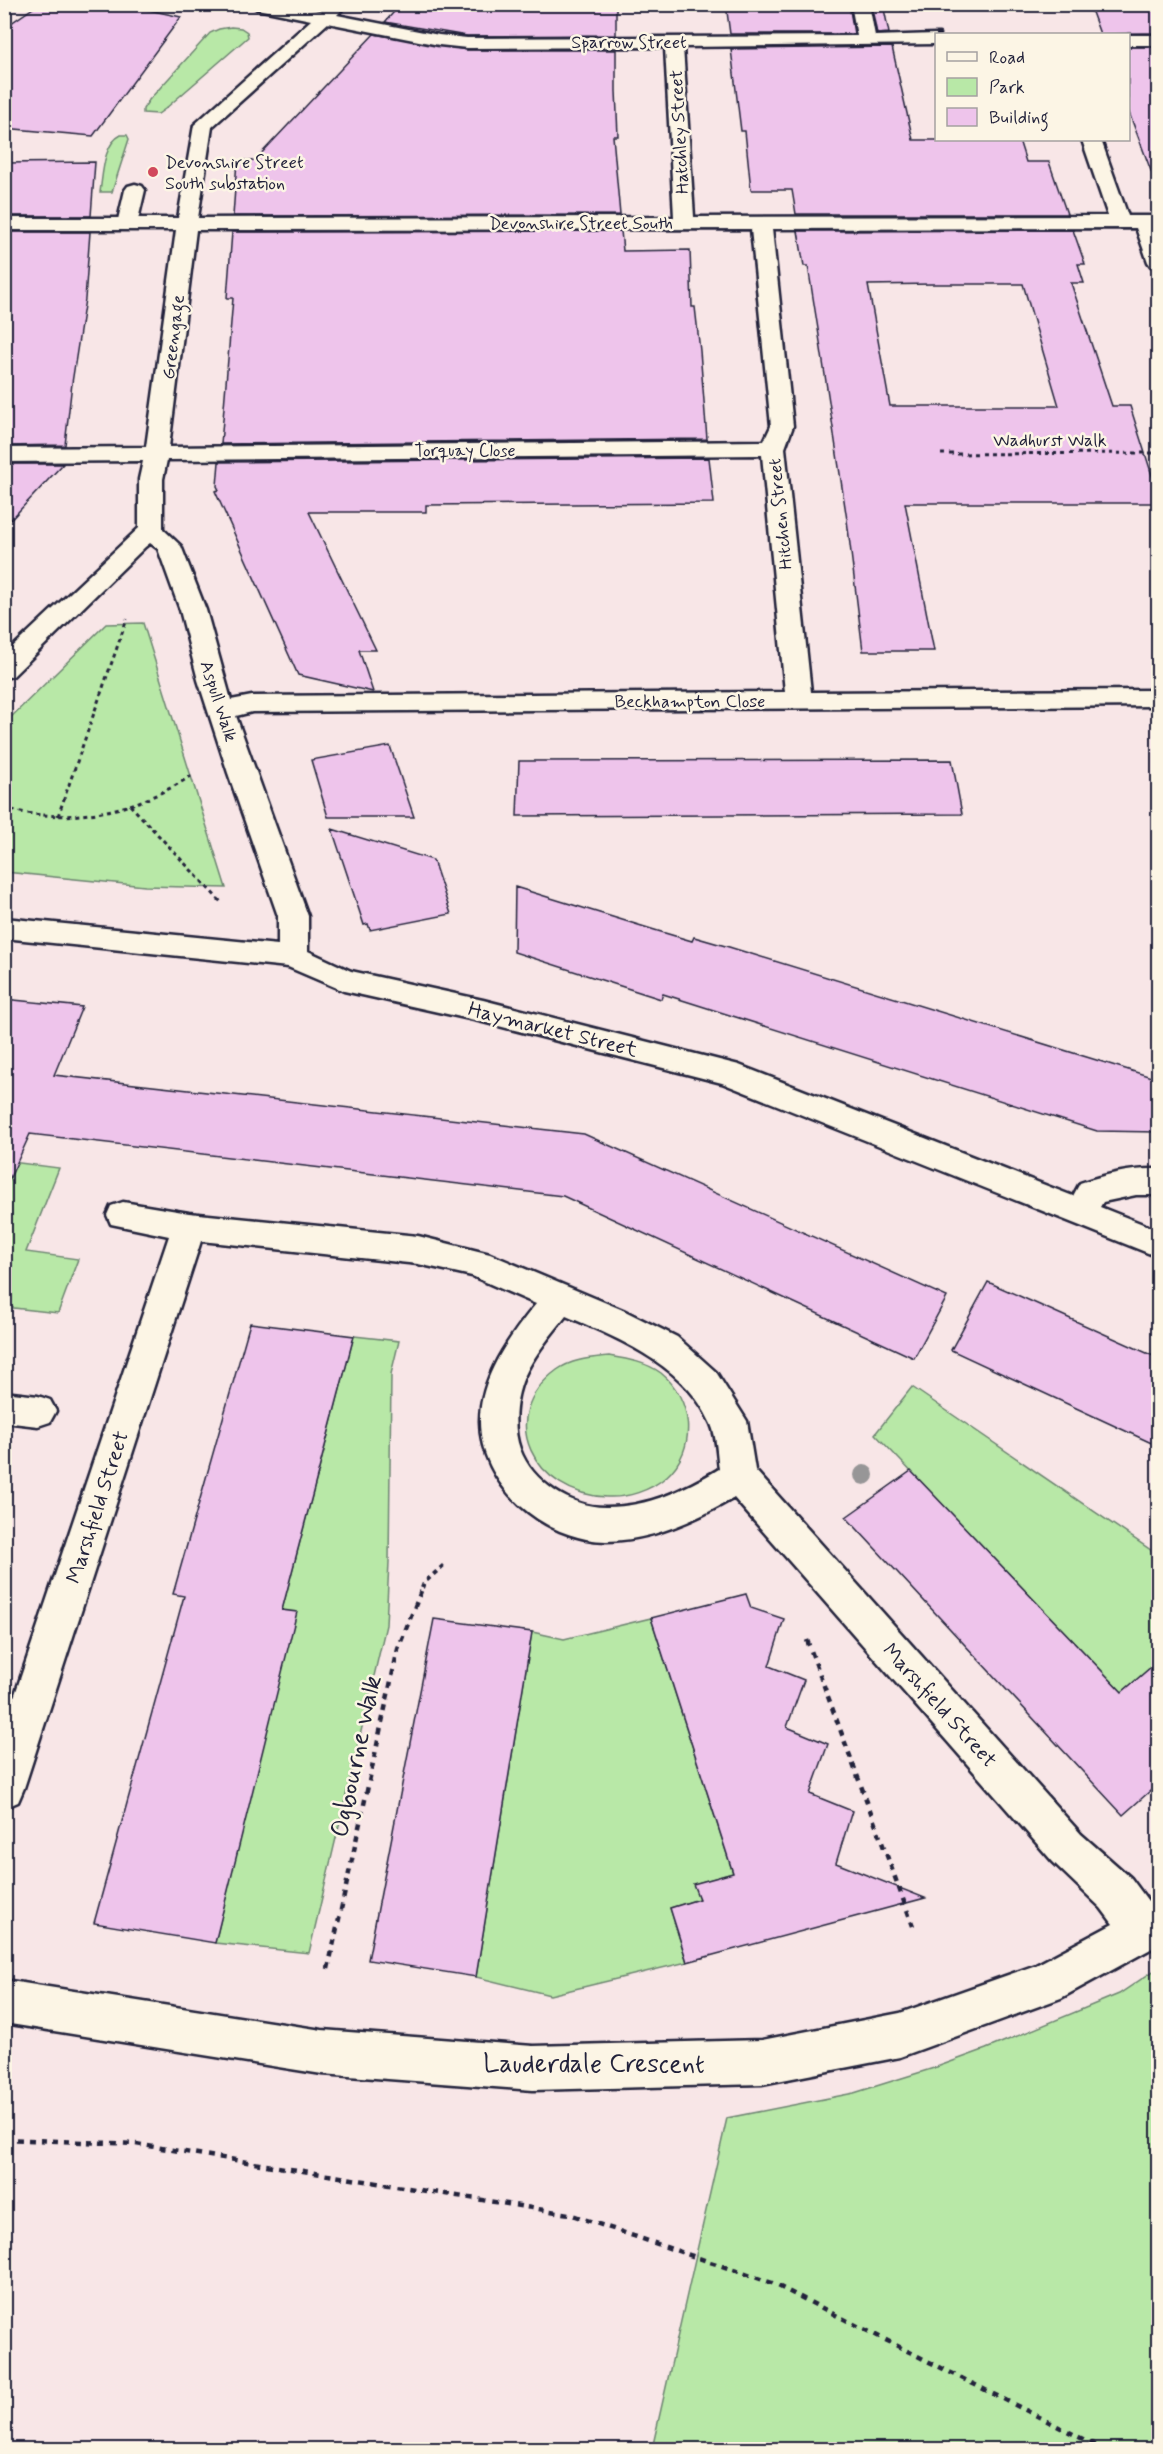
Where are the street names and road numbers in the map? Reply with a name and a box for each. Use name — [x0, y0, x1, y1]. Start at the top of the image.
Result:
street label: Sparrow Street — [571, 31, 687, 55]
street label: Hatchley Street — [665, 69, 695, 195]
street label: Devonshire Street South — [489, 212, 673, 236]
street label: Greengage — [157, 293, 193, 381]
street label: Wadhurst Walk — [993, 429, 1107, 453]
street label: Torquay Close — [414, 439, 516, 463]
street label: Hitchen Street — [763, 457, 799, 571]
street label: Aspull Walk — [194, 658, 242, 745]
street label: Beckhampton Close — [614, 690, 766, 714]
street label: Haymarket Street — [465, 995, 641, 1065]
street label: Marshfield Street — [60, 1427, 136, 1587]
street label: Marshfield Street — [876, 1637, 1003, 1774]
street label: Ogbourne Walk — [323, 1672, 391, 1841]
street label: Lauderdale Crescent — [483, 2048, 705, 2082]

